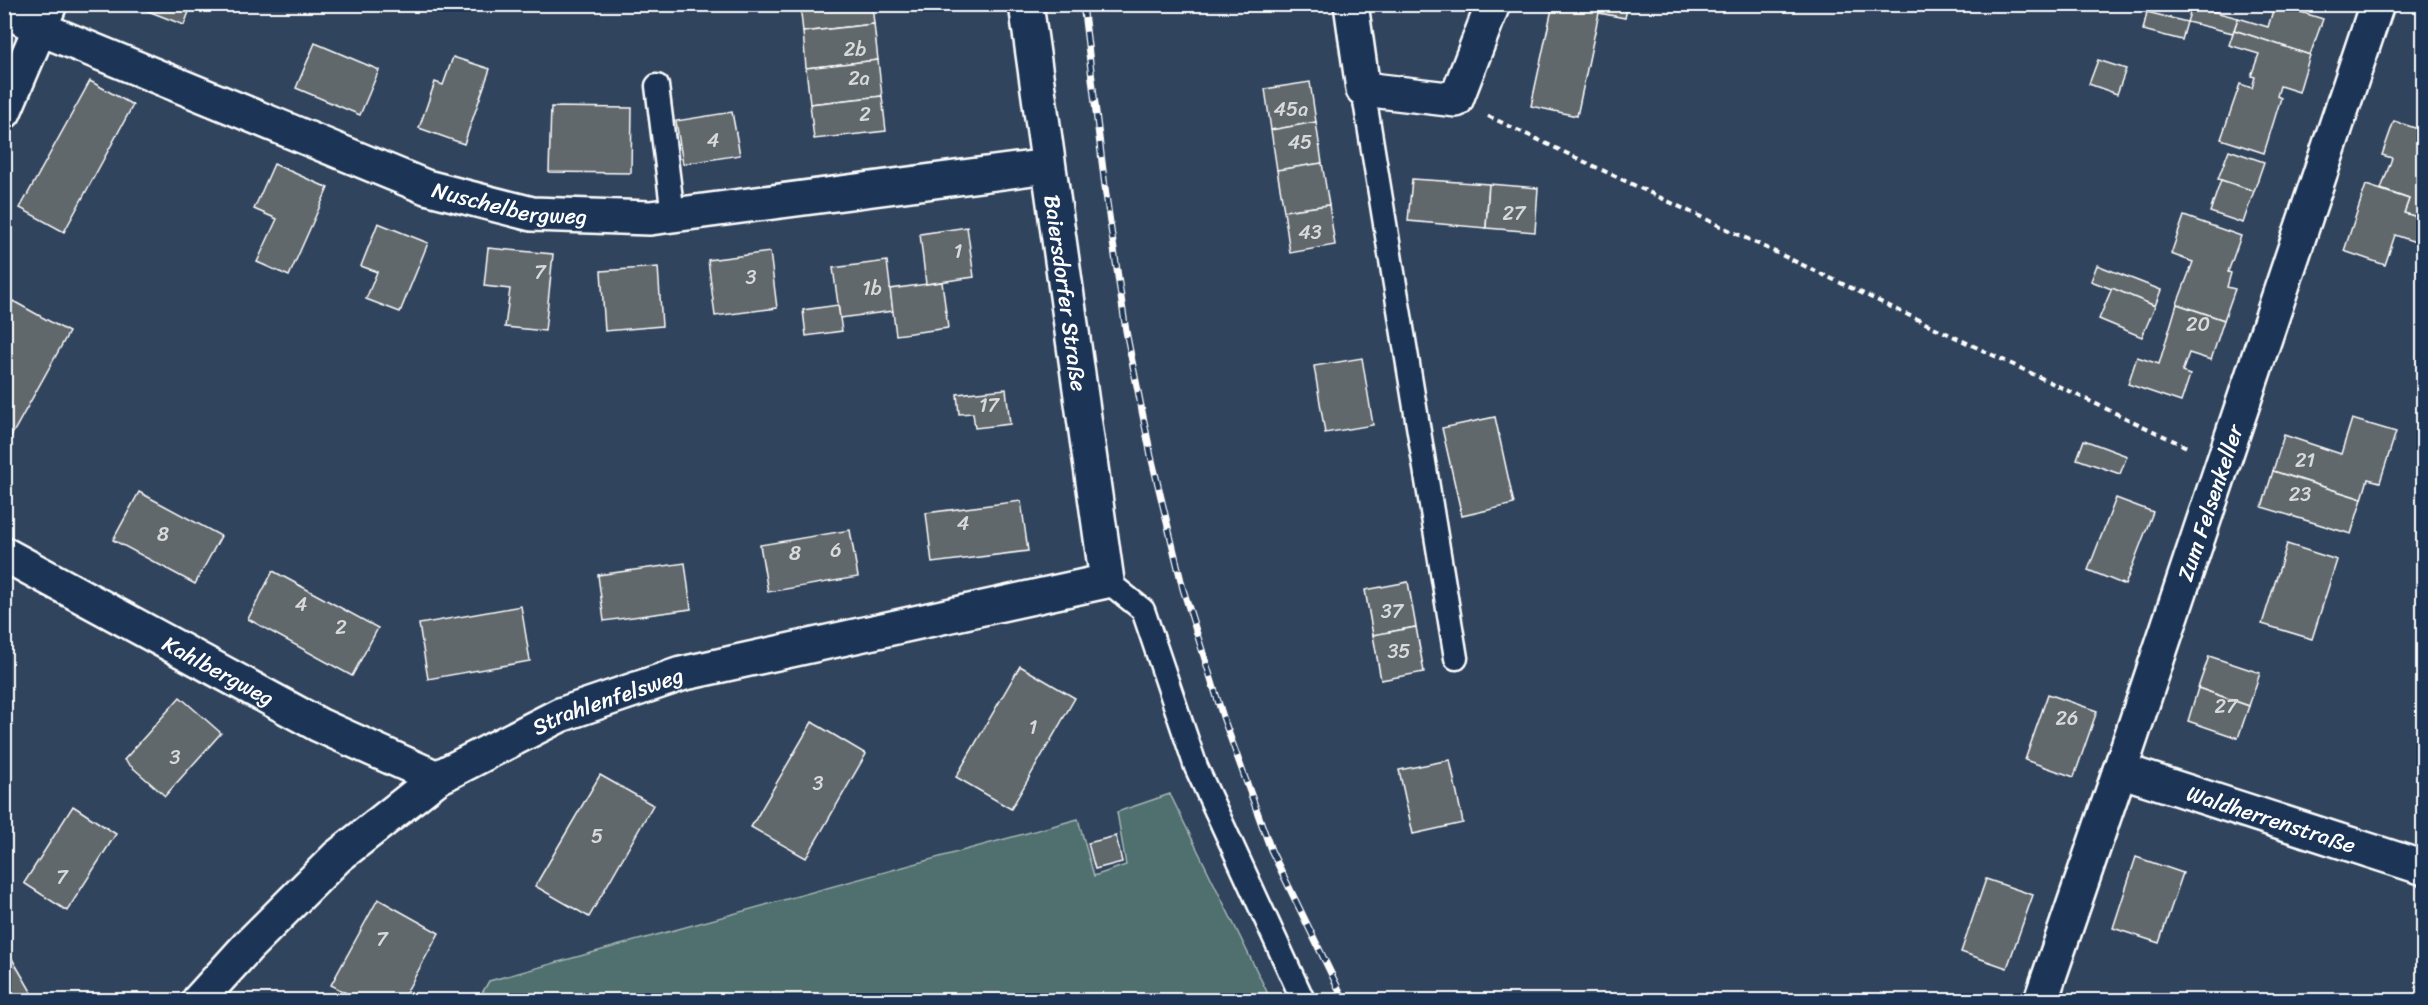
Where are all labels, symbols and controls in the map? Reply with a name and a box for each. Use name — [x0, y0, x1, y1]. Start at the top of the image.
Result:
house number: 2b — [844, 32, 866, 67]
house number: 2a — [848, 61, 870, 96]
house number: 45a — [1274, 92, 1308, 127]
house number: 2 — [859, 97, 871, 132]
house number: 4 — [707, 123, 719, 158]
house number: 45 — [1288, 125, 1312, 160]
street label: Nuschelbergweg — [428, 170, 588, 236]
street label: Baiersdorfer Straße — [1032, 192, 1099, 394]
house number: 27 — [1503, 196, 1527, 231]
house number: 43 — [1298, 215, 1322, 250]
house number: 1 — [954, 234, 962, 269]
house number: 7 — [534, 255, 547, 290]
house number: 3 — [746, 260, 757, 295]
house number: 1b — [862, 271, 882, 306]
house number: 20 — [2186, 307, 2210, 342]
house number: 17 — [979, 388, 1001, 423]
street label: Zum Felsenkeller — [2166, 417, 2255, 587]
house number: 21 — [2295, 443, 2315, 478]
house number: 23 — [2289, 477, 2311, 512]
house number: 4 — [957, 506, 969, 541]
house number: 8 — [157, 517, 169, 552]
house number: 6 — [830, 533, 842, 568]
house number: 8 — [789, 536, 801, 571]
house number: 4 — [295, 587, 307, 622]
house number: 37 — [1381, 594, 1405, 629]
house number: 2 — [335, 610, 347, 645]
street label: Kahlbergweg — [155, 625, 281, 717]
house number: 35 — [1387, 634, 1411, 669]
street label: Strahlenfelsweg — [525, 656, 689, 746]
house number: 27 — [2215, 689, 2239, 724]
house number: 26 — [2056, 701, 2078, 736]
house number: 1 — [1029, 710, 1037, 745]
house number: 3 — [170, 740, 181, 775]
house number: 3 — [813, 766, 824, 801]
street label: Waldherrenstraße — [2182, 774, 2361, 865]
house number: 5 — [591, 819, 603, 854]
house number: 7 — [56, 860, 69, 895]
house number: 7 — [376, 922, 389, 957]

